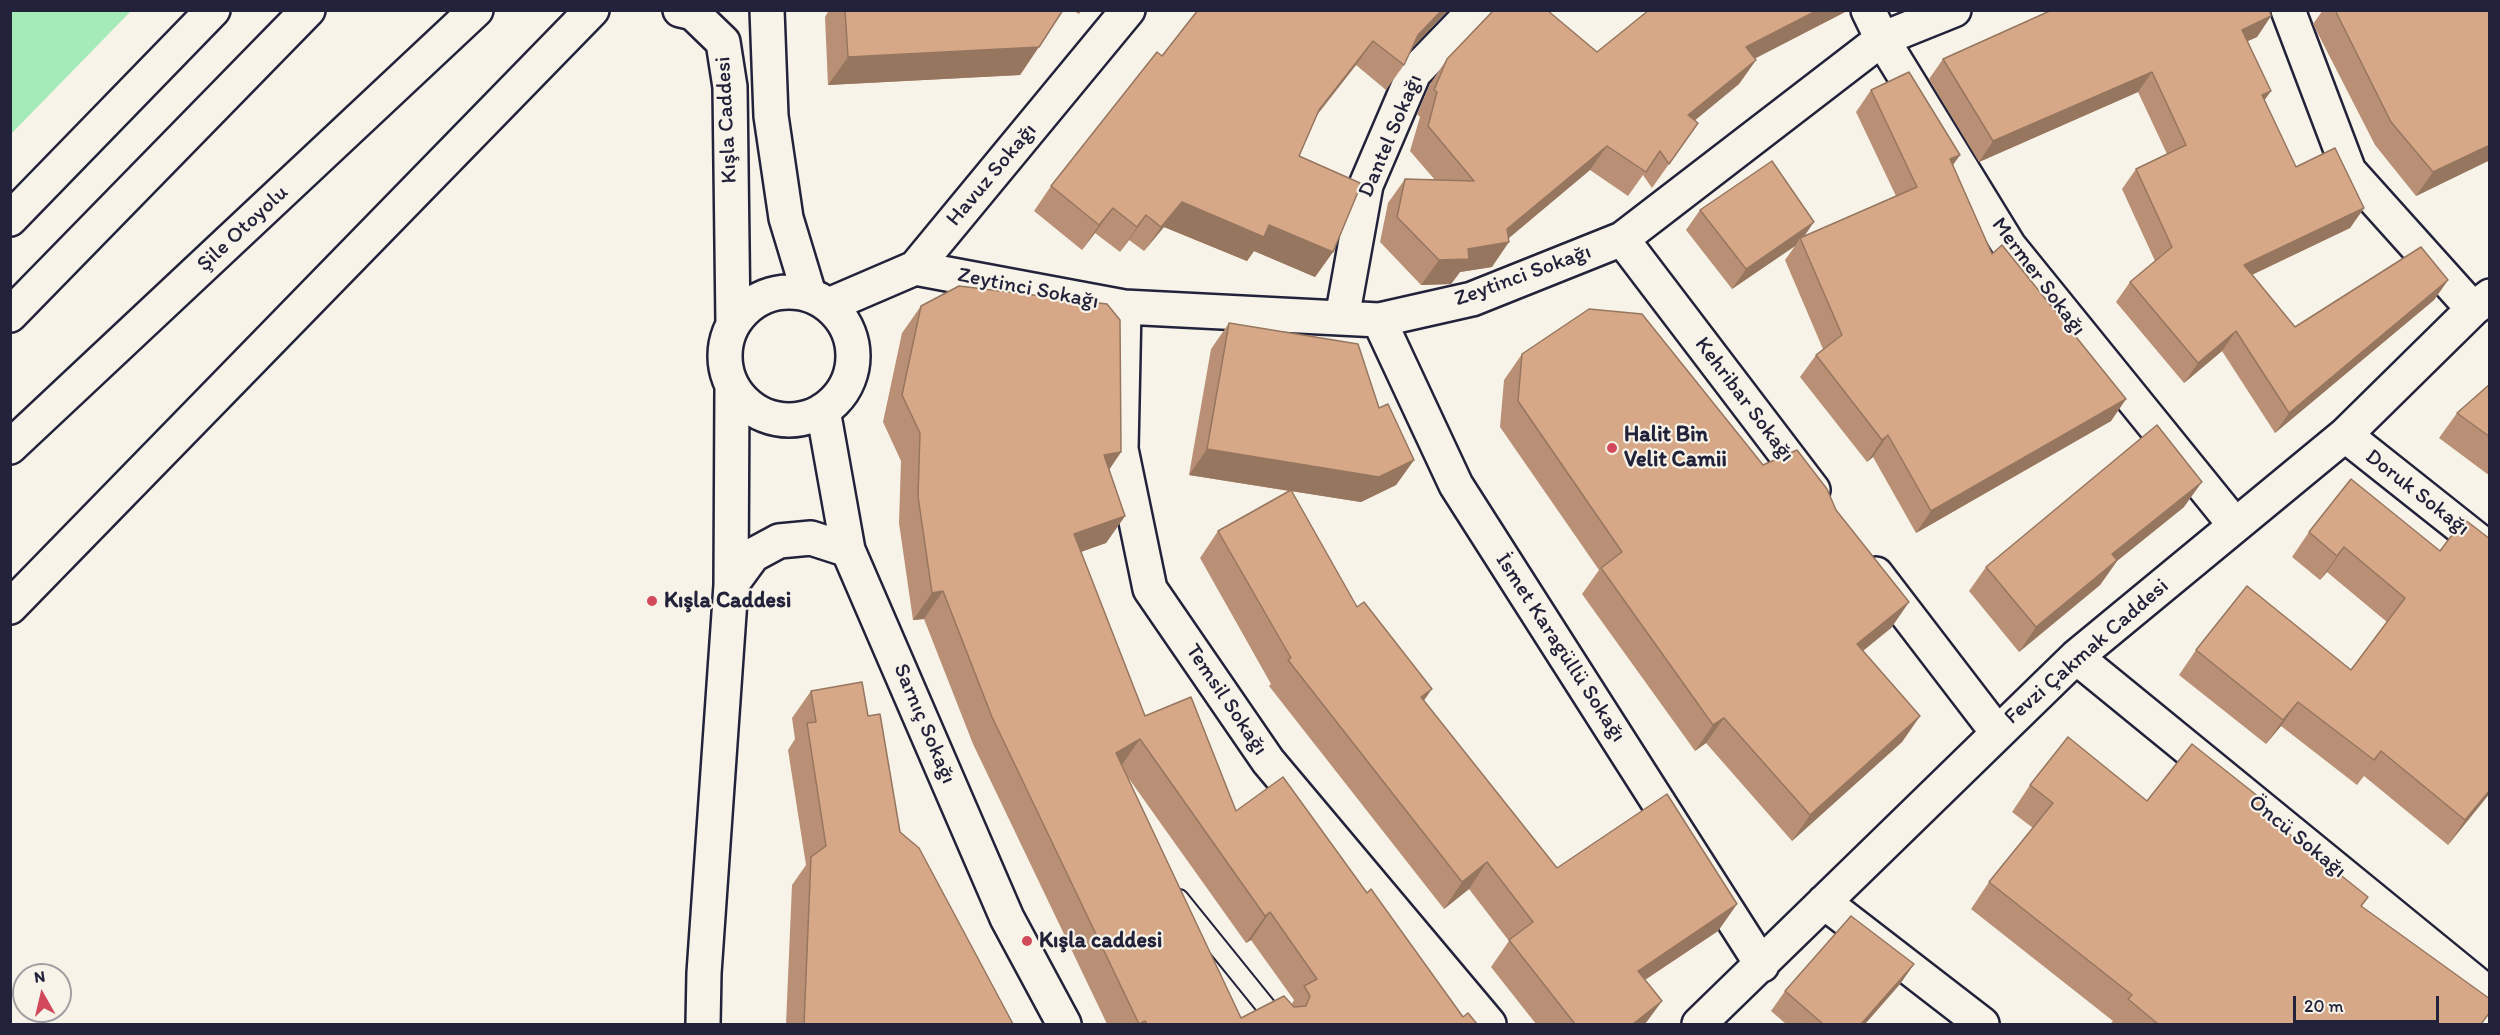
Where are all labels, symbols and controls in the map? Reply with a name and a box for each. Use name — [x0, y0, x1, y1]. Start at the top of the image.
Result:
street label: Kışla Caddesi — [710, 56, 744, 184]
street label: Dantel Sokağı — [1353, 71, 1429, 201]
street label: Havuz Sokağı — [941, 118, 1043, 232]
street label: Şile Otoyolu — [192, 180, 294, 278]
street label: Mermer Sokağı — [1985, 213, 2091, 341]
street label: Zeytinci Sokağı — [1451, 239, 1595, 313]
street label: Zeytinci Sokağı — [955, 262, 1101, 316]
street label: Kehribar Sokağı — [1688, 332, 1800, 468]
place label: Halit Bin Velit Camii — [1624, 422, 1727, 474]
marker: Halit Bin Velit Camii — [1605, 441, 1619, 455]
street label: Doruk Sokağı — [2359, 444, 2475, 542]
street label: İsmet Karagüllü Sokağı — [1489, 548, 1631, 748]
street label: Fevzi Çakmak Caddesi — [1999, 573, 2175, 731]
place label: Kışla Caddesi — [664, 588, 791, 614]
marker: Kışla Caddesi — [645, 594, 659, 608]
street label: Temsil Sokağı — [1179, 639, 1273, 761]
street label: Sarnıç Sokağı — [887, 660, 961, 788]
street label: Öncü Sokağı — [2243, 790, 2351, 884]
place label: Kışla caddesi — [1039, 928, 1162, 954]
marker: Kışla caddesi — [1020, 934, 1034, 948]
north arrow — [12, 963, 72, 1023]
text: N — [33, 967, 46, 987]
scale bar — [2296, 984, 2442, 1022]
text: 20 m — [2304, 995, 2344, 1017]

